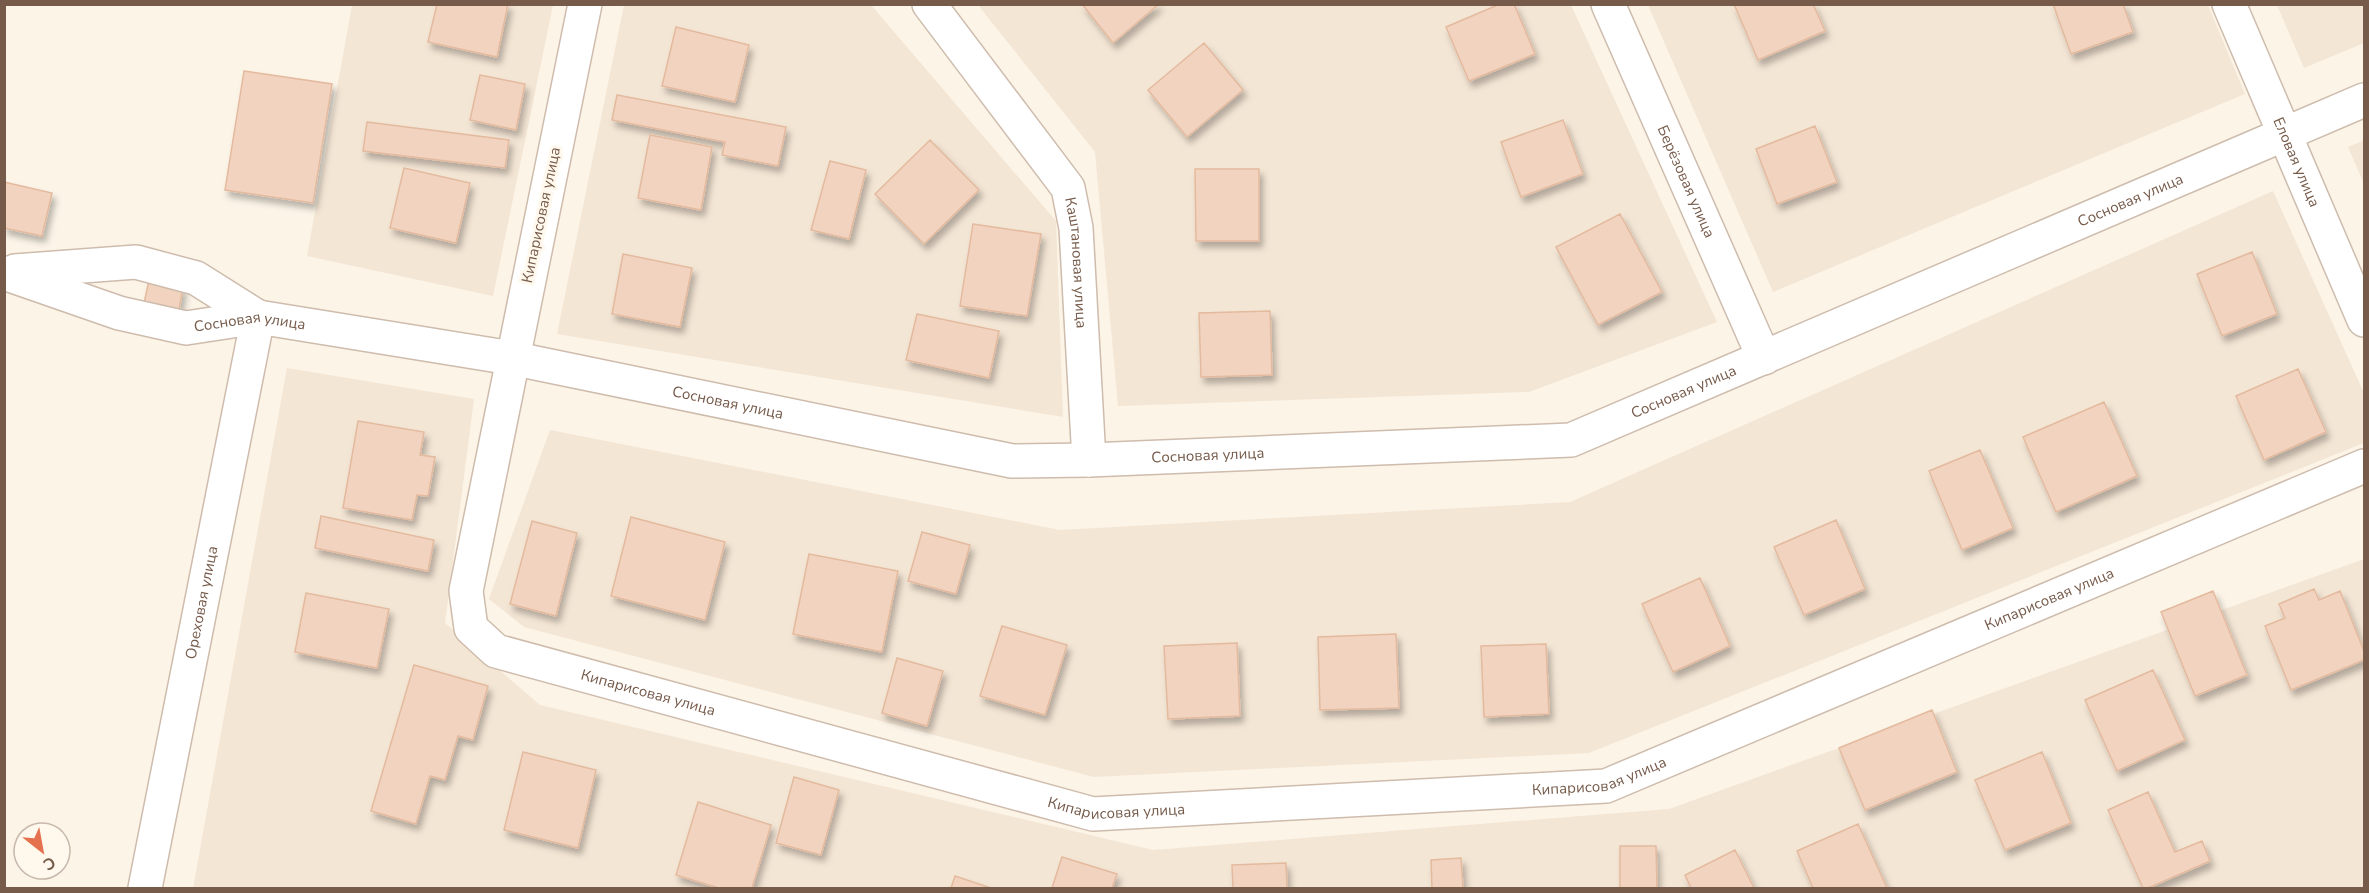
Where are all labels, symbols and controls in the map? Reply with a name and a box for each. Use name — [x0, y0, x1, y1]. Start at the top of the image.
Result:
street label: Еловая улица — [2269, 114, 2325, 210]
street label: Берёзовая улица — [1653, 122, 1720, 241]
street label: Кипарисовая улица — [517, 145, 565, 285]
street label: Сосновая улица — [2074, 169, 2186, 232]
street label: Каштановая улица — [1060, 195, 1092, 329]
street label: Сосновая улица — [192, 307, 307, 337]
street label: Сосновая улица — [1628, 360, 1740, 423]
street label: Сосновая улица — [671, 381, 785, 424]
street label: Сосновая улица — [1151, 443, 1265, 467]
street label: Ореховая улица — [181, 544, 222, 661]
street label: Кипарисовая улица — [1981, 563, 2117, 635]
street label: Кипарисовая улица — [579, 665, 718, 720]
street label: Кипарисовая улица — [1531, 752, 1669, 800]
street label: Кипарисовая улица — [1046, 792, 1186, 824]
north arrow — [12, 821, 72, 881]
text: С — [39, 851, 60, 875]

